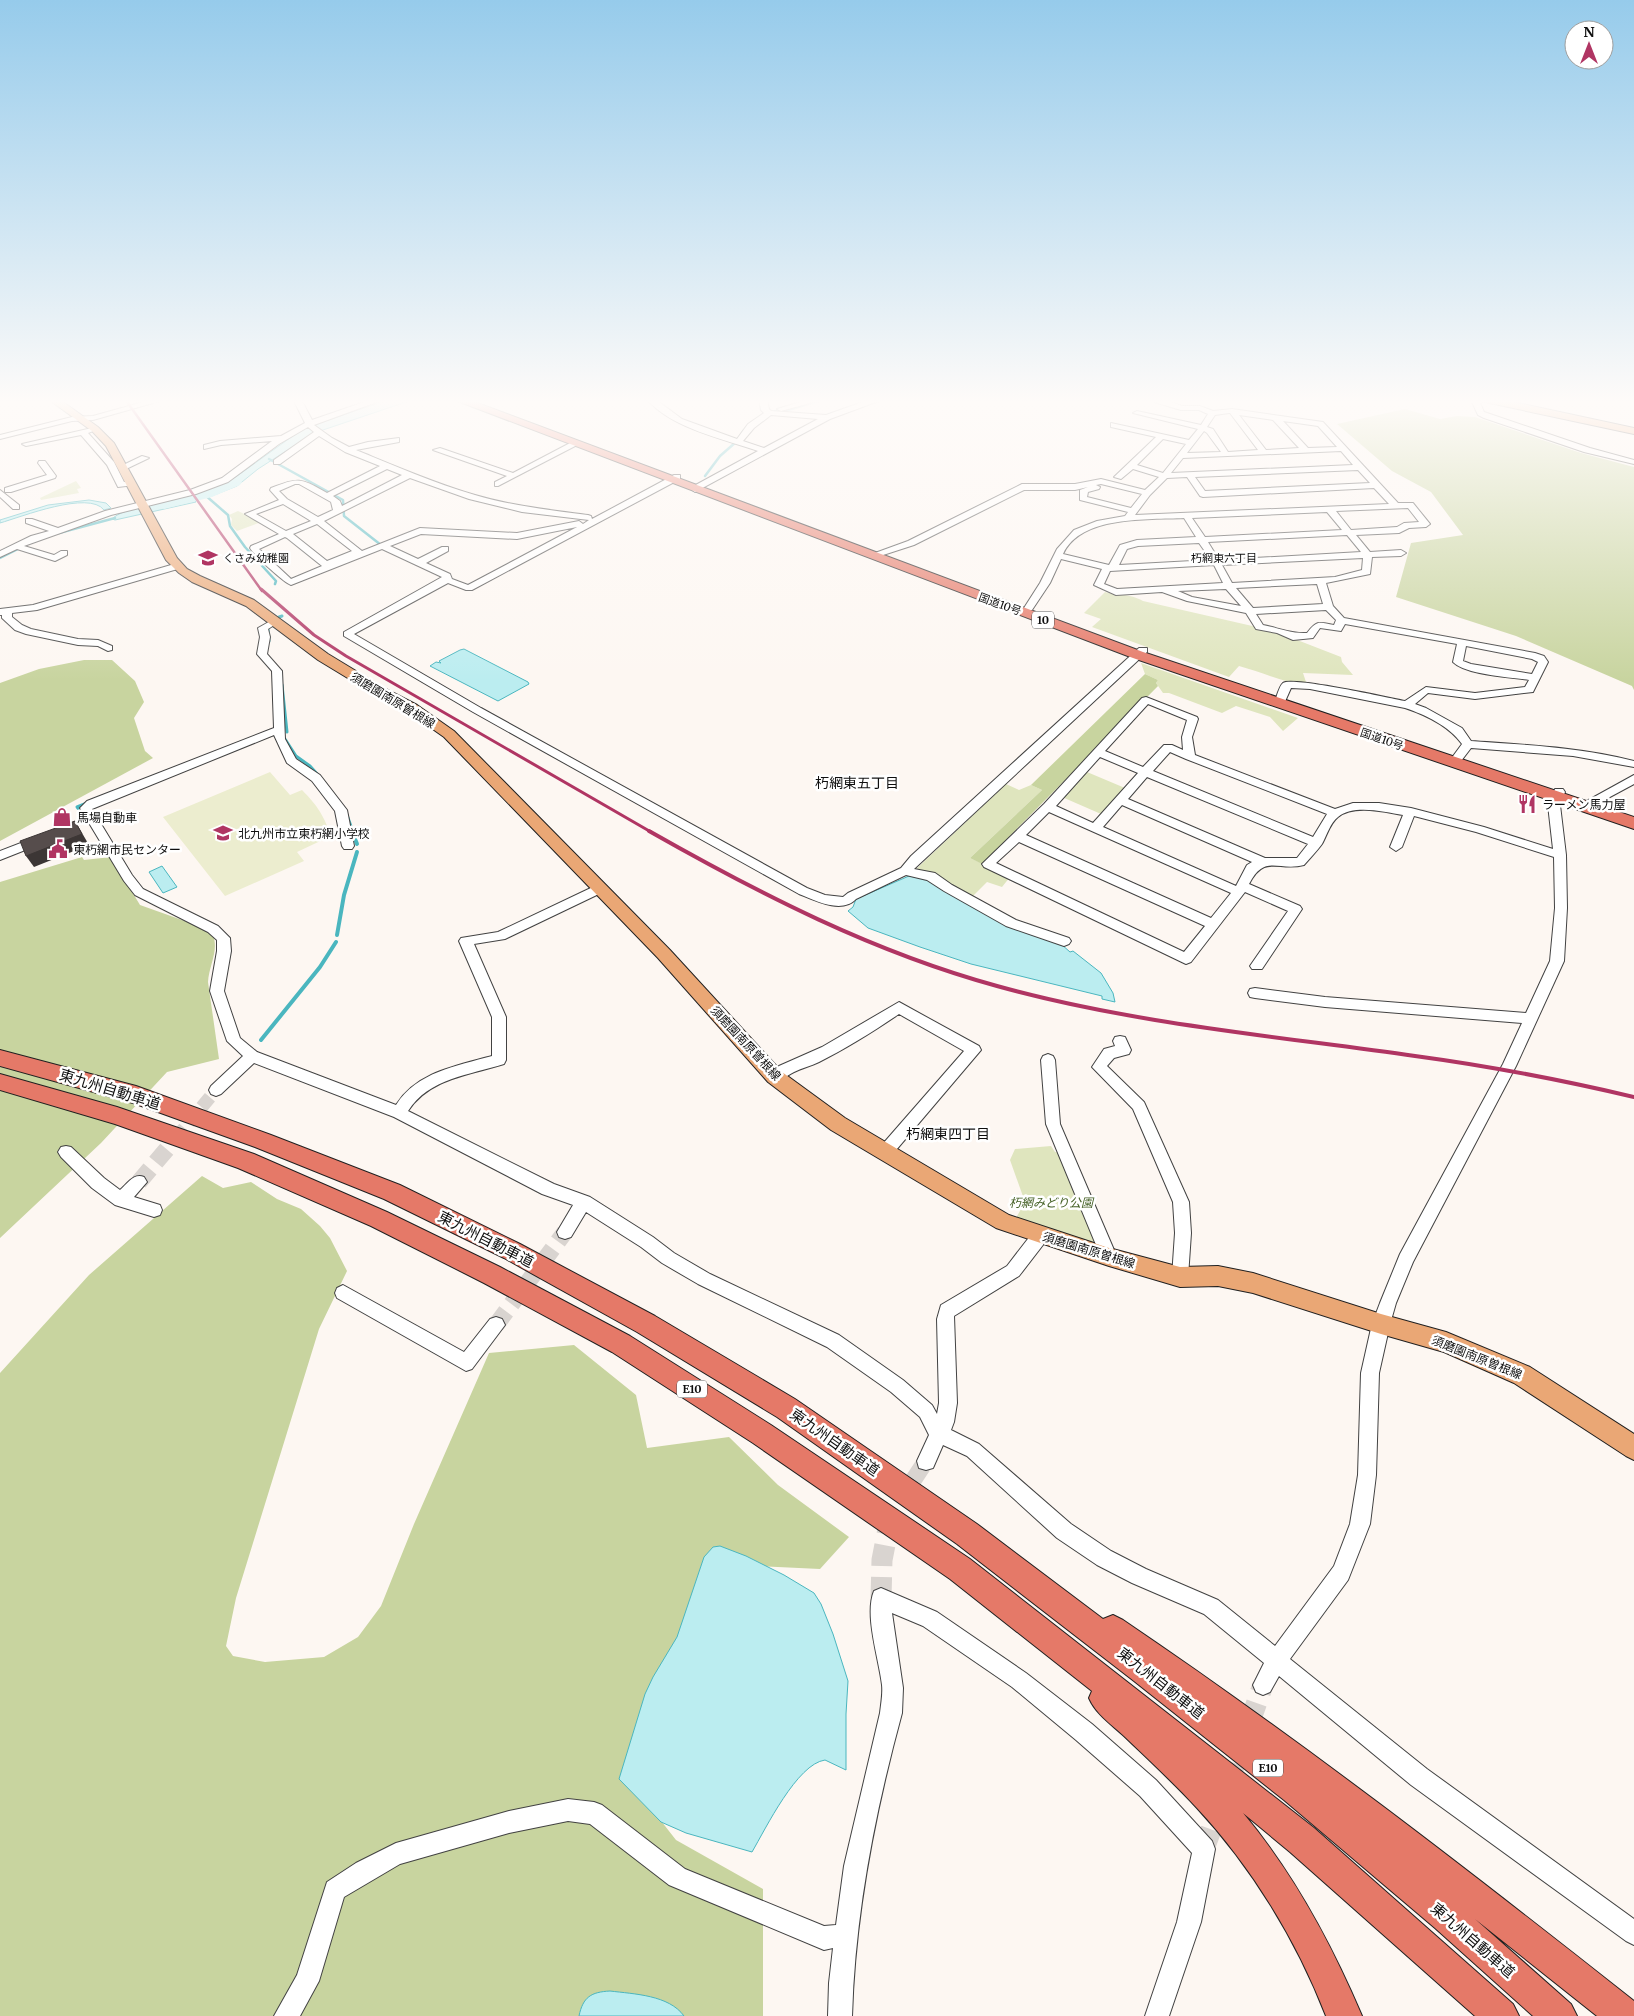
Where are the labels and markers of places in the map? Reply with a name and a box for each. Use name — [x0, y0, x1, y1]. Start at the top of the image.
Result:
school or university icon: くさみ幼稚園 — [197, 547, 219, 569]
place label: くさみ幼稚園 — [223, 551, 289, 565]
restaurant icon: ラーメン馬力屋 — [1516, 793, 1538, 815]
place label: ラーメン馬力屋 — [1542, 797, 1626, 812]
shop icon: 馬場自動車 — [51, 806, 73, 828]
place label: 馬場自動車 — [77, 810, 137, 825]
school or university icon: 北九州市立東朽網小学校 — [212, 822, 234, 844]
place label: 北九州市立東朽網小学校 — [238, 826, 370, 841]
public building icon: 東朽網市民センター — [47, 838, 69, 860]
place label: 東朽網市民センター — [73, 842, 181, 857]

